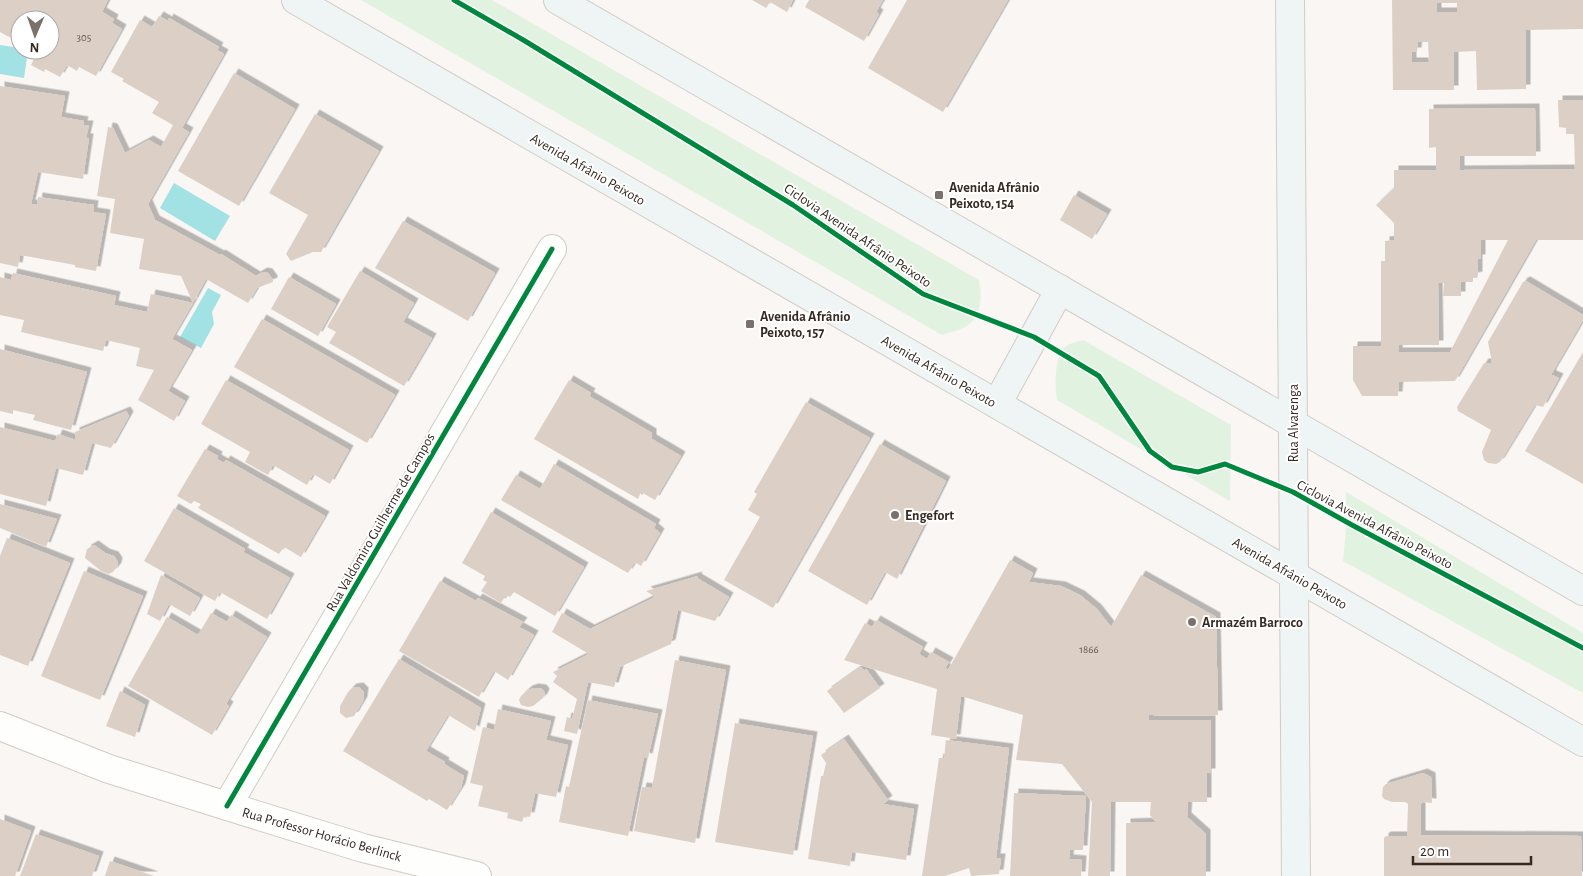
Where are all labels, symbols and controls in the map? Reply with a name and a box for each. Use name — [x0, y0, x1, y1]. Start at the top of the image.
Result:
north arrow — [10, 10, 60, 60]
house number: 305 — [77, 32, 92, 43]
text: N — [29, 40, 40, 54]
street label: Avenida Afrânio Peixoto — [528, 131, 647, 208]
street label: Ciclovia Avenida Afrânio Peixoto — [781, 181, 934, 290]
place label: Avenida Afrânio Peixoto, 154 — [949, 181, 1039, 211]
marker: Avenida Afrânio Peixoto, 154 — [933, 189, 945, 201]
place label: Avenida Afrânio Peixoto, 157 — [760, 310, 850, 340]
marker: Avenida Afrânio Peixoto, 157 — [744, 318, 756, 330]
street label: Avenida Afrânio Peixoto — [879, 333, 998, 410]
street label: Rua Alvarenga — [1287, 383, 1301, 462]
street label: Rua Valdomiro Guilherme de Campos — [324, 431, 438, 614]
street label: Ciclovia Avenida Afrânio Peixoto — [1294, 478, 1455, 572]
marker: Engefort — [889, 509, 901, 521]
place label: Engefort — [905, 509, 954, 523]
street label: Avenida Afrânio Peixoto — [1230, 535, 1349, 612]
marker: Armazém Barroco — [1186, 616, 1198, 628]
place label: Armazém Barroco — [1202, 616, 1303, 630]
house number: 1866 — [1079, 644, 1099, 655]
street label: Rua Professor Horácio Berlinck — [240, 805, 404, 865]
scale bar — [1413, 834, 1530, 866]
text: 20 m — [1420, 844, 1449, 859]

